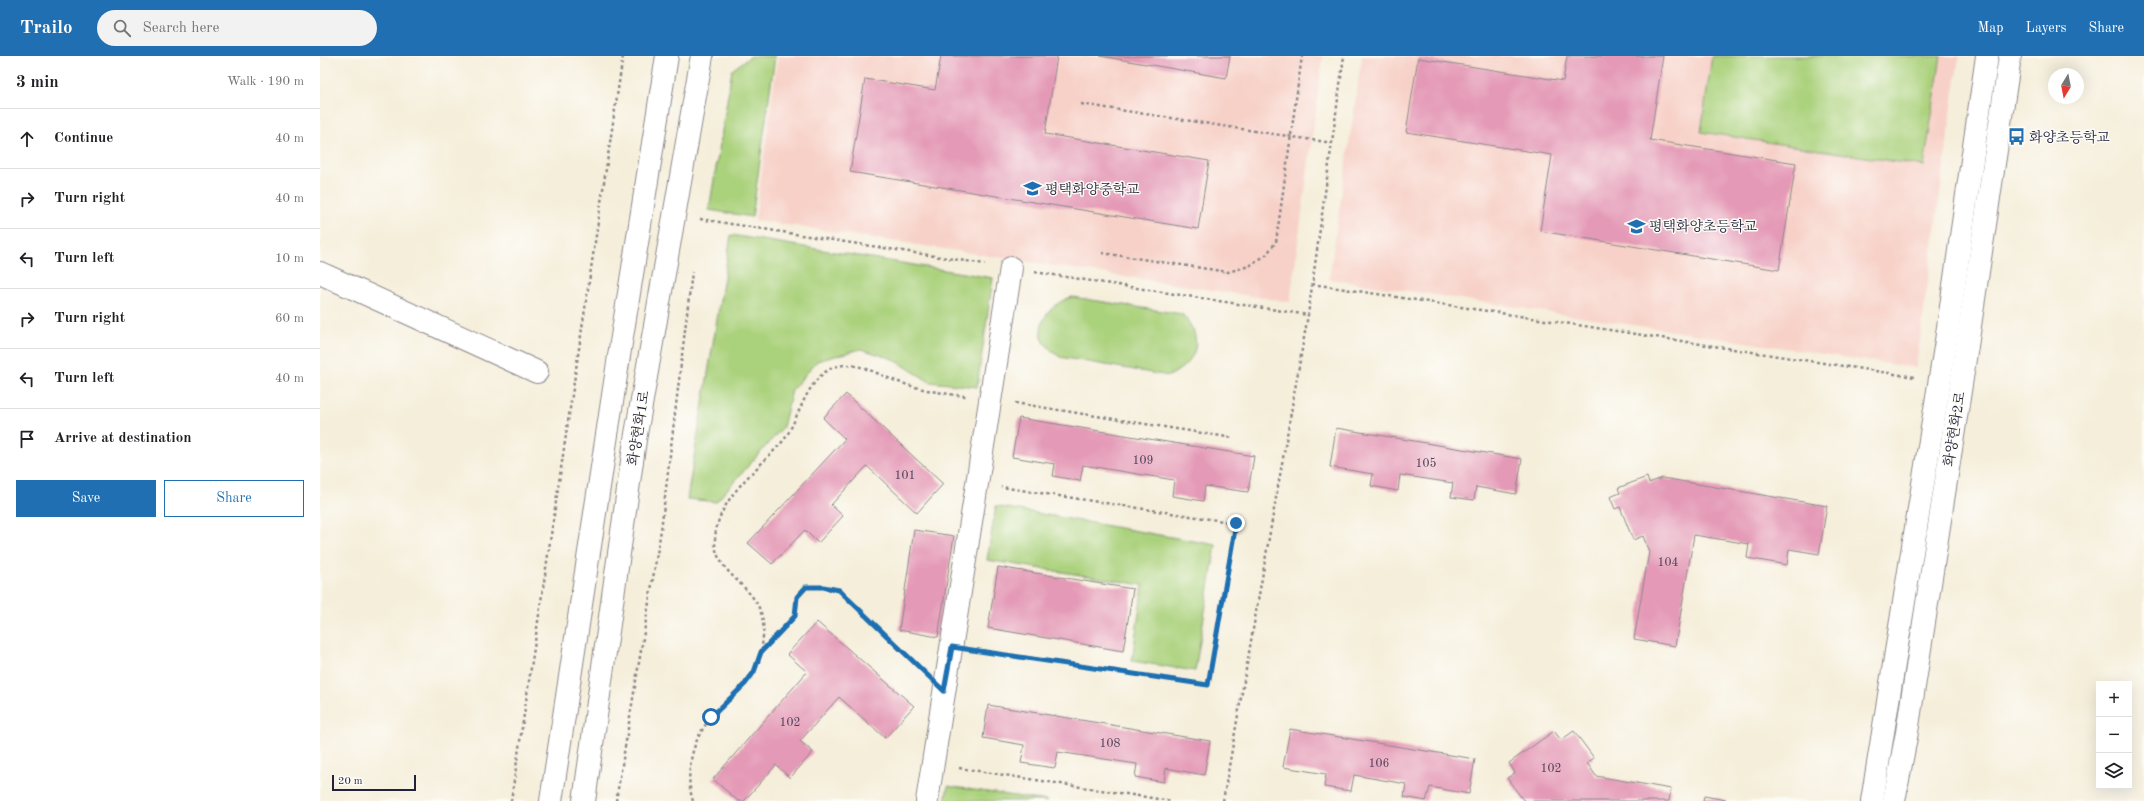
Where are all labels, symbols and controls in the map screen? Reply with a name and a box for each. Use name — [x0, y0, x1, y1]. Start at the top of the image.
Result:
search box — [97, 10, 377, 46]
icon: search — [111, 17, 133, 39]
text: Trailo — [20, 19, 73, 38]
text: Search here — [143, 21, 219, 36]
text: Map — [1978, 21, 2004, 35]
text: Layers — [2026, 21, 2067, 35]
text: Share — [2089, 21, 2124, 35]
north arrow — [2048, 68, 2084, 104]
text: 3 min — [16, 74, 59, 91]
text: Walk · 190 m — [227, 75, 304, 88]
bus stop icon: 화양초등학교 — [2006, 127, 2026, 147]
icon: ahead — [16, 128, 38, 150]
place label: 화양초등학교 — [2029, 130, 2111, 145]
text: Continue — [54, 131, 113, 146]
text: 40 m — [275, 132, 304, 145]
school or university icon: 평택화양중학교 — [1022, 179, 1042, 199]
place label: 평택화양중학교 — [1045, 182, 1140, 197]
icon: right — [16, 188, 38, 210]
text: Turn right — [54, 191, 125, 206]
text: 40 m — [275, 192, 304, 205]
school or university icon: 평택화양초등학교 — [1626, 216, 1646, 236]
place label: 평택화양초등학교 — [1649, 219, 1758, 234]
icon: left — [16, 248, 38, 270]
text: Turn left — [54, 251, 114, 266]
text: 10 m — [275, 252, 304, 265]
icon: right — [16, 308, 38, 330]
text: Turn right — [54, 311, 125, 326]
text: 60 m — [275, 312, 304, 325]
icon: left — [16, 368, 38, 390]
text: Turn left — [54, 371, 114, 386]
text: 40 m — [275, 372, 304, 385]
street label: 화양현화1로 — [625, 389, 652, 467]
street label: 화양현화2로 — [1941, 390, 1968, 468]
icon: arrive — [16, 428, 38, 450]
text: Arrive at destination — [54, 431, 192, 446]
house number: 109 — [1133, 455, 1153, 467]
house number: 105 — [1416, 457, 1436, 470]
house number: 101 — [895, 470, 915, 482]
button: Save — [16, 480, 156, 517]
button: Share — [164, 480, 304, 517]
route end — [1227, 514, 1245, 532]
house number: 104 — [1658, 557, 1678, 569]
map controls — [2096, 681, 2132, 789]
button: + — [2096, 681, 2132, 717]
route start — [702, 708, 720, 726]
house number: 102 — [780, 717, 800, 729]
button: − — [2096, 717, 2132, 753]
house number: 108 — [1100, 738, 1120, 750]
button: layers — [2096, 753, 2132, 789]
house number: 106 — [1369, 758, 1389, 770]
house number: 102 — [1541, 763, 1561, 775]
scale bar — [332, 773, 416, 792]
text: 20 m — [338, 776, 363, 787]

